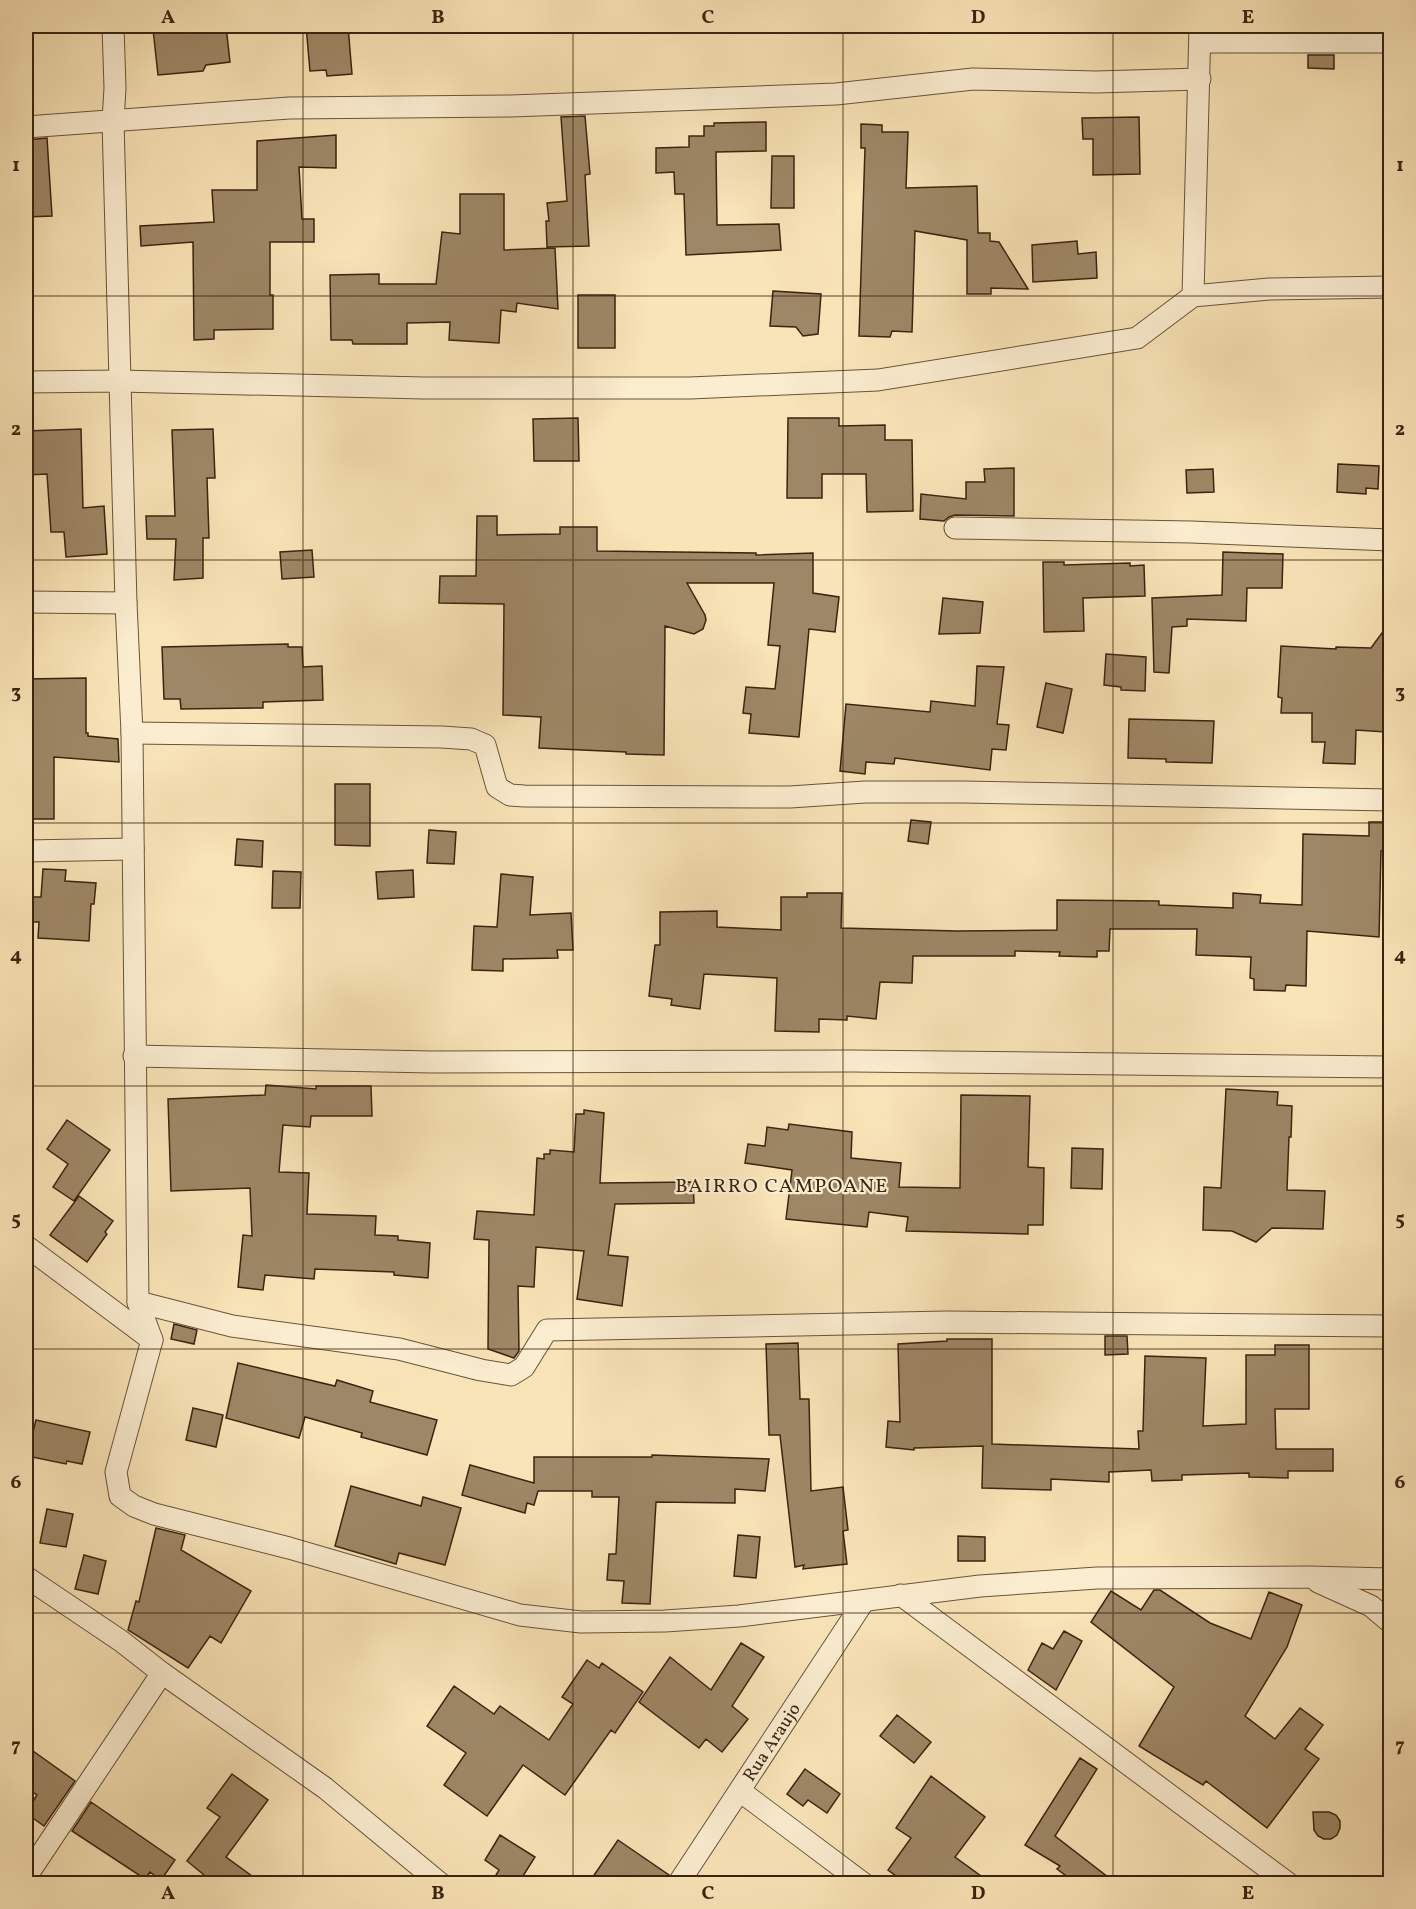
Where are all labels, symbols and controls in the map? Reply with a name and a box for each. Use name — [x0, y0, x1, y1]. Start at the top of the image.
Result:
text: A — [161, 4, 175, 32]
text: B — [431, 4, 445, 32]
text: C — [702, 4, 715, 32]
text: D — [971, 4, 985, 32]
text: E — [1242, 4, 1254, 32]
text: 1 — [12, 152, 20, 180]
text: 1 — [1396, 152, 1404, 180]
text: 2 — [11, 416, 21, 444]
text: 2 — [1395, 416, 1405, 444]
text: 3 — [11, 679, 21, 707]
text: 3 — [1395, 679, 1405, 707]
text: 4 — [10, 942, 22, 970]
text: 4 — [1394, 942, 1406, 970]
district label: BAIRRO CAMPOANE — [675, 1173, 889, 1201]
text: 5 — [11, 1206, 21, 1234]
text: 5 — [1395, 1206, 1405, 1234]
text: 6 — [11, 1469, 22, 1497]
text: 6 — [1395, 1469, 1406, 1497]
street label: Rua Araujo — [738, 1699, 808, 1787]
text: 7 — [11, 1732, 21, 1760]
text: 7 — [1395, 1732, 1405, 1760]
text: A — [161, 1880, 175, 1908]
text: B — [431, 1880, 445, 1908]
text: C — [702, 1880, 715, 1908]
text: D — [971, 1880, 985, 1908]
text: E — [1242, 1880, 1254, 1908]

